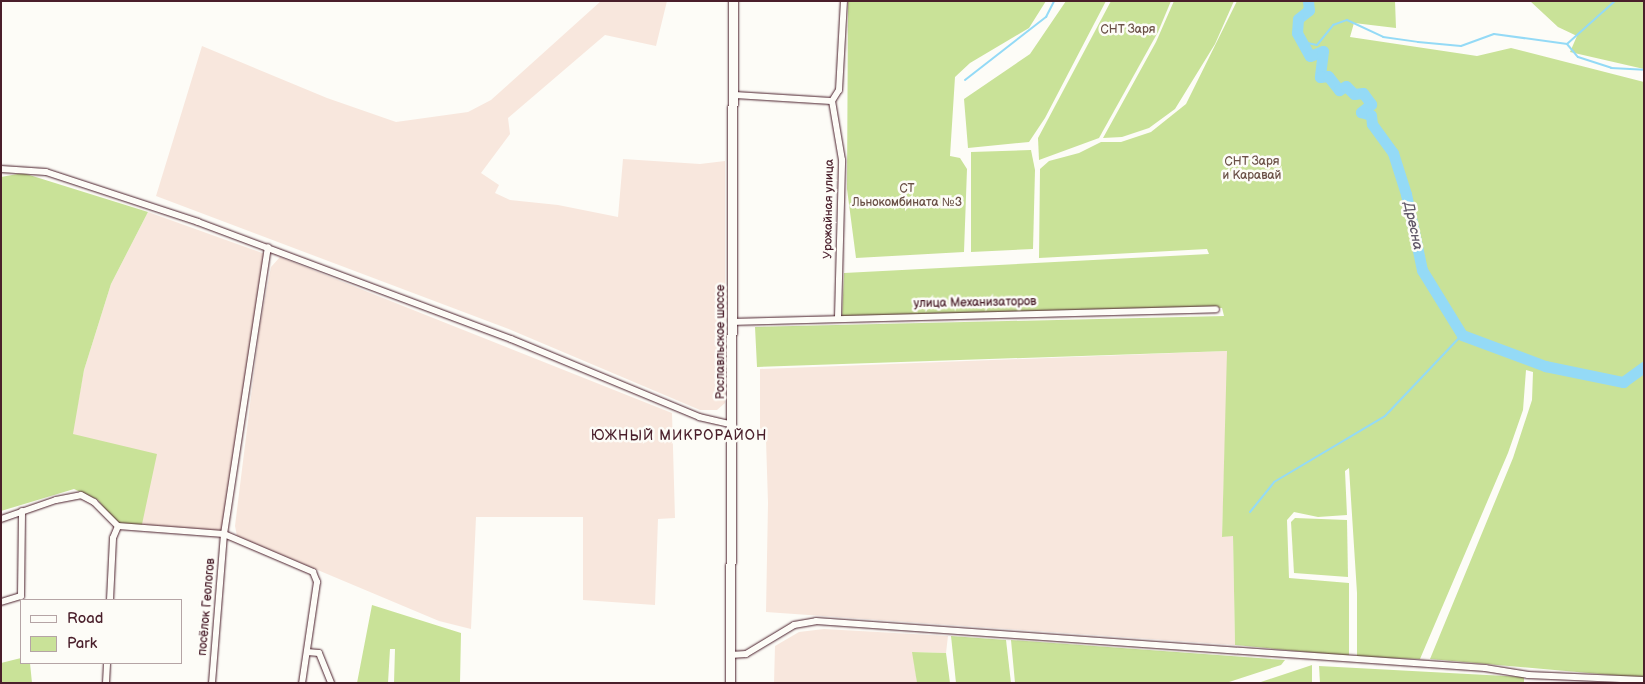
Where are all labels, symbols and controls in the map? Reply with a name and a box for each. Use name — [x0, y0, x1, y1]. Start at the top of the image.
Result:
park label: СНТ Заря — [1101, 23, 1155, 37]
park label: СНТ Заря и Каравай — [1223, 155, 1281, 183]
street label: Урожайная улица — [821, 159, 837, 259]
park label: СТ Льнокомбината №3 — [852, 182, 962, 210]
water label: Дресна — [1400, 200, 1426, 252]
street label: Рославльское шоссе — [714, 285, 728, 399]
street label: улица Механизаторов — [913, 295, 1037, 311]
district label: ЮЖНЫЙ МИКРОРАЙОН — [589, 428, 769, 444]
street label: посёлок Геологов — [196, 558, 218, 656]
legend — [20, 599, 182, 664]
text: Road — [67, 609, 103, 628]
text: Park — [67, 634, 97, 653]

